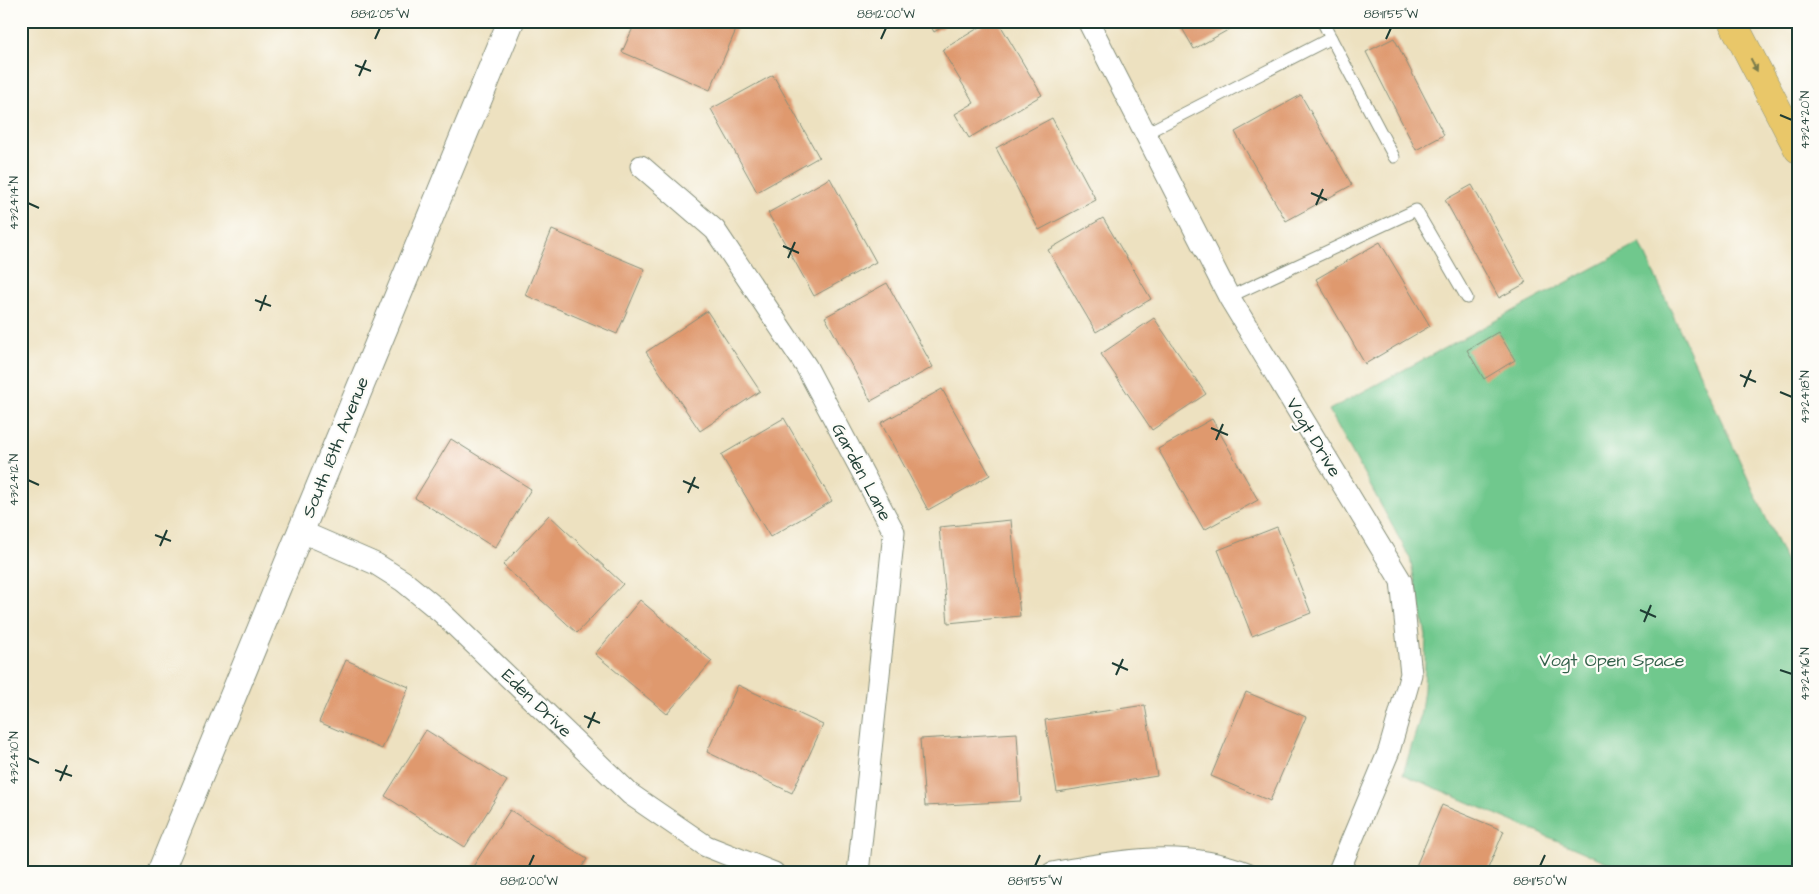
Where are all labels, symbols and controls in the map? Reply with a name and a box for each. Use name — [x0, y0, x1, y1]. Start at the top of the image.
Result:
text: 88°12'05"W — [351, 6, 410, 23]
text: 88°12'00"W — [857, 6, 916, 23]
text: 88°11'55"W — [1364, 6, 1419, 23]
one-way arrow — [1750, 57, 1758, 72]
text: 43°24'20"N — [1797, 90, 1814, 149]
text: 43°24'14"N — [6, 176, 23, 230]
text: 43°24'18"N — [1797, 370, 1814, 424]
street label: South 18th Avenue — [296, 373, 375, 521]
street label: Vogt Drive — [1279, 393, 1347, 482]
street label: Garden Lane — [825, 419, 898, 526]
text: 43°24'12"N — [6, 453, 23, 506]
text: 43°24'16"N — [1797, 647, 1814, 701]
park label: Vogt Open Space — [1539, 648, 1685, 674]
street label: Eden Drive — [496, 663, 578, 744]
text: 43°24'10"N — [6, 731, 23, 785]
text: 88°12'00"W — [500, 873, 559, 890]
text: 88°11'55"W — [1008, 873, 1063, 890]
text: 88°11'50"W — [1513, 873, 1567, 890]

